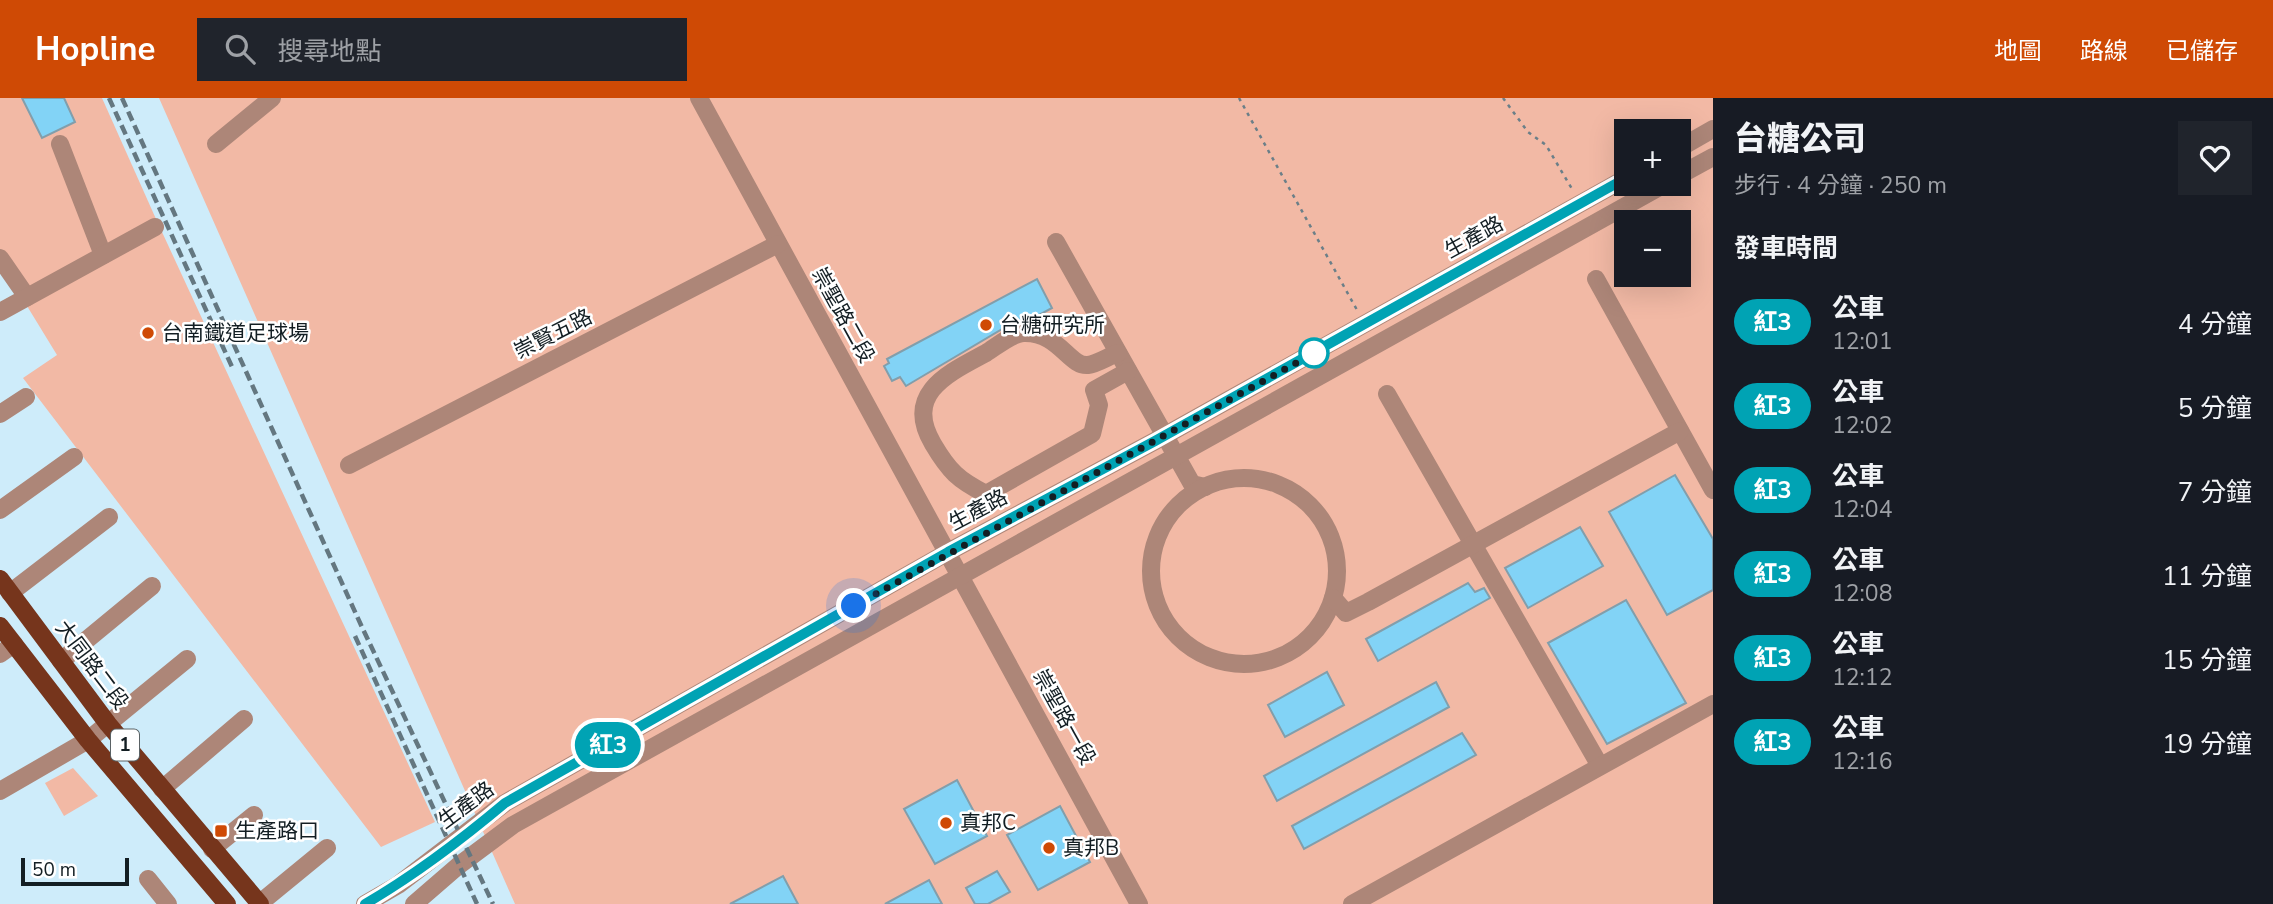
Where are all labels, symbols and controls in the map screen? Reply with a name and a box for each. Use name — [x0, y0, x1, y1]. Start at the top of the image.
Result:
search box — [197, 18, 687, 81]
text: Hopline — [35, 27, 155, 72]
icon: search — [221, 30, 259, 68]
text: 搜尋地點 — [277, 34, 381, 69]
text: 地圖 — [1994, 35, 2042, 67]
text: 路線 — [2080, 35, 2128, 67]
text: 已儲存 — [2166, 35, 2238, 67]
text: 台糖公司 — [1734, 117, 1866, 162]
map controls — [1614, 119, 1691, 287]
button: + — [1614, 119, 1691, 196]
button: heart — [2178, 121, 2252, 195]
text: 步行 · 4 分鐘 · 250 m — [1734, 170, 1947, 201]
street label: 生產路 — [1440, 209, 1508, 265]
button: − — [1614, 210, 1691, 287]
text: 發車時間 — [1734, 231, 1838, 266]
street label: 崇聖路二段 — [805, 262, 881, 368]
text: 公車 — [1832, 291, 1884, 326]
street label: 崇賢五路 — [509, 302, 597, 366]
text: 紅3 — [1753, 306, 1792, 338]
text: 4 分鐘 — [2178, 307, 2252, 342]
place label: 台糖研究所 — [1000, 311, 1105, 339]
marker: 台糖研究所 — [978, 317, 994, 333]
place label: 台南鐵道足球場 — [162, 319, 309, 347]
marker: 台南鐵道足球場 — [140, 325, 156, 341]
text: 12:01 — [1832, 326, 1892, 357]
unlabelled marker — [1299, 338, 1329, 368]
text: 公車 — [1832, 375, 1884, 410]
text: 紅3 — [1753, 390, 1792, 422]
text: 5 分鐘 — [2178, 391, 2252, 426]
text: 12:02 — [1832, 410, 1892, 441]
text: 公車 — [1832, 459, 1884, 494]
text: 紅3 — [1753, 474, 1792, 506]
text: 7 分鐘 — [2178, 475, 2252, 510]
street label: 生產路 — [944, 483, 1012, 537]
text: 12:04 — [1832, 494, 1892, 525]
text: 公車 — [1832, 543, 1884, 578]
text: 紅3 — [1753, 558, 1792, 590]
text: 11 分鐘 — [2162, 559, 2252, 594]
text: 12:08 — [1832, 578, 1892, 609]
your location — [836, 588, 871, 623]
street label: 大同路二段 — [49, 615, 135, 715]
text: 公車 — [1832, 627, 1884, 662]
text: 紅3 — [1753, 642, 1792, 674]
text: 15 分鐘 — [2162, 643, 2252, 678]
text: 12:12 — [1832, 662, 1892, 693]
street label: 崇聖路一段 — [1026, 664, 1102, 770]
text: 公車 — [1832, 711, 1884, 746]
line badge: 紅3 — [576, 722, 640, 768]
text: 紅3 — [1753, 726, 1792, 758]
text: 19 分鐘 — [2162, 727, 2252, 762]
text: 紅3 — [589, 729, 627, 761]
road number: 1 — [111, 730, 139, 760]
text: 12:16 — [1832, 746, 1892, 777]
street label: 生產路 — [432, 775, 500, 835]
place label: 真邦C — [960, 809, 1016, 837]
marker: 真邦C — [938, 815, 954, 831]
place label: 生產路口 — [235, 817, 319, 845]
marker: 生產路口 — [213, 823, 229, 839]
place label: 真邦B — [1063, 834, 1119, 862]
marker: 真邦B — [1041, 840, 1057, 856]
scale bar — [21, 855, 130, 887]
text: 50 m — [32, 857, 76, 883]

